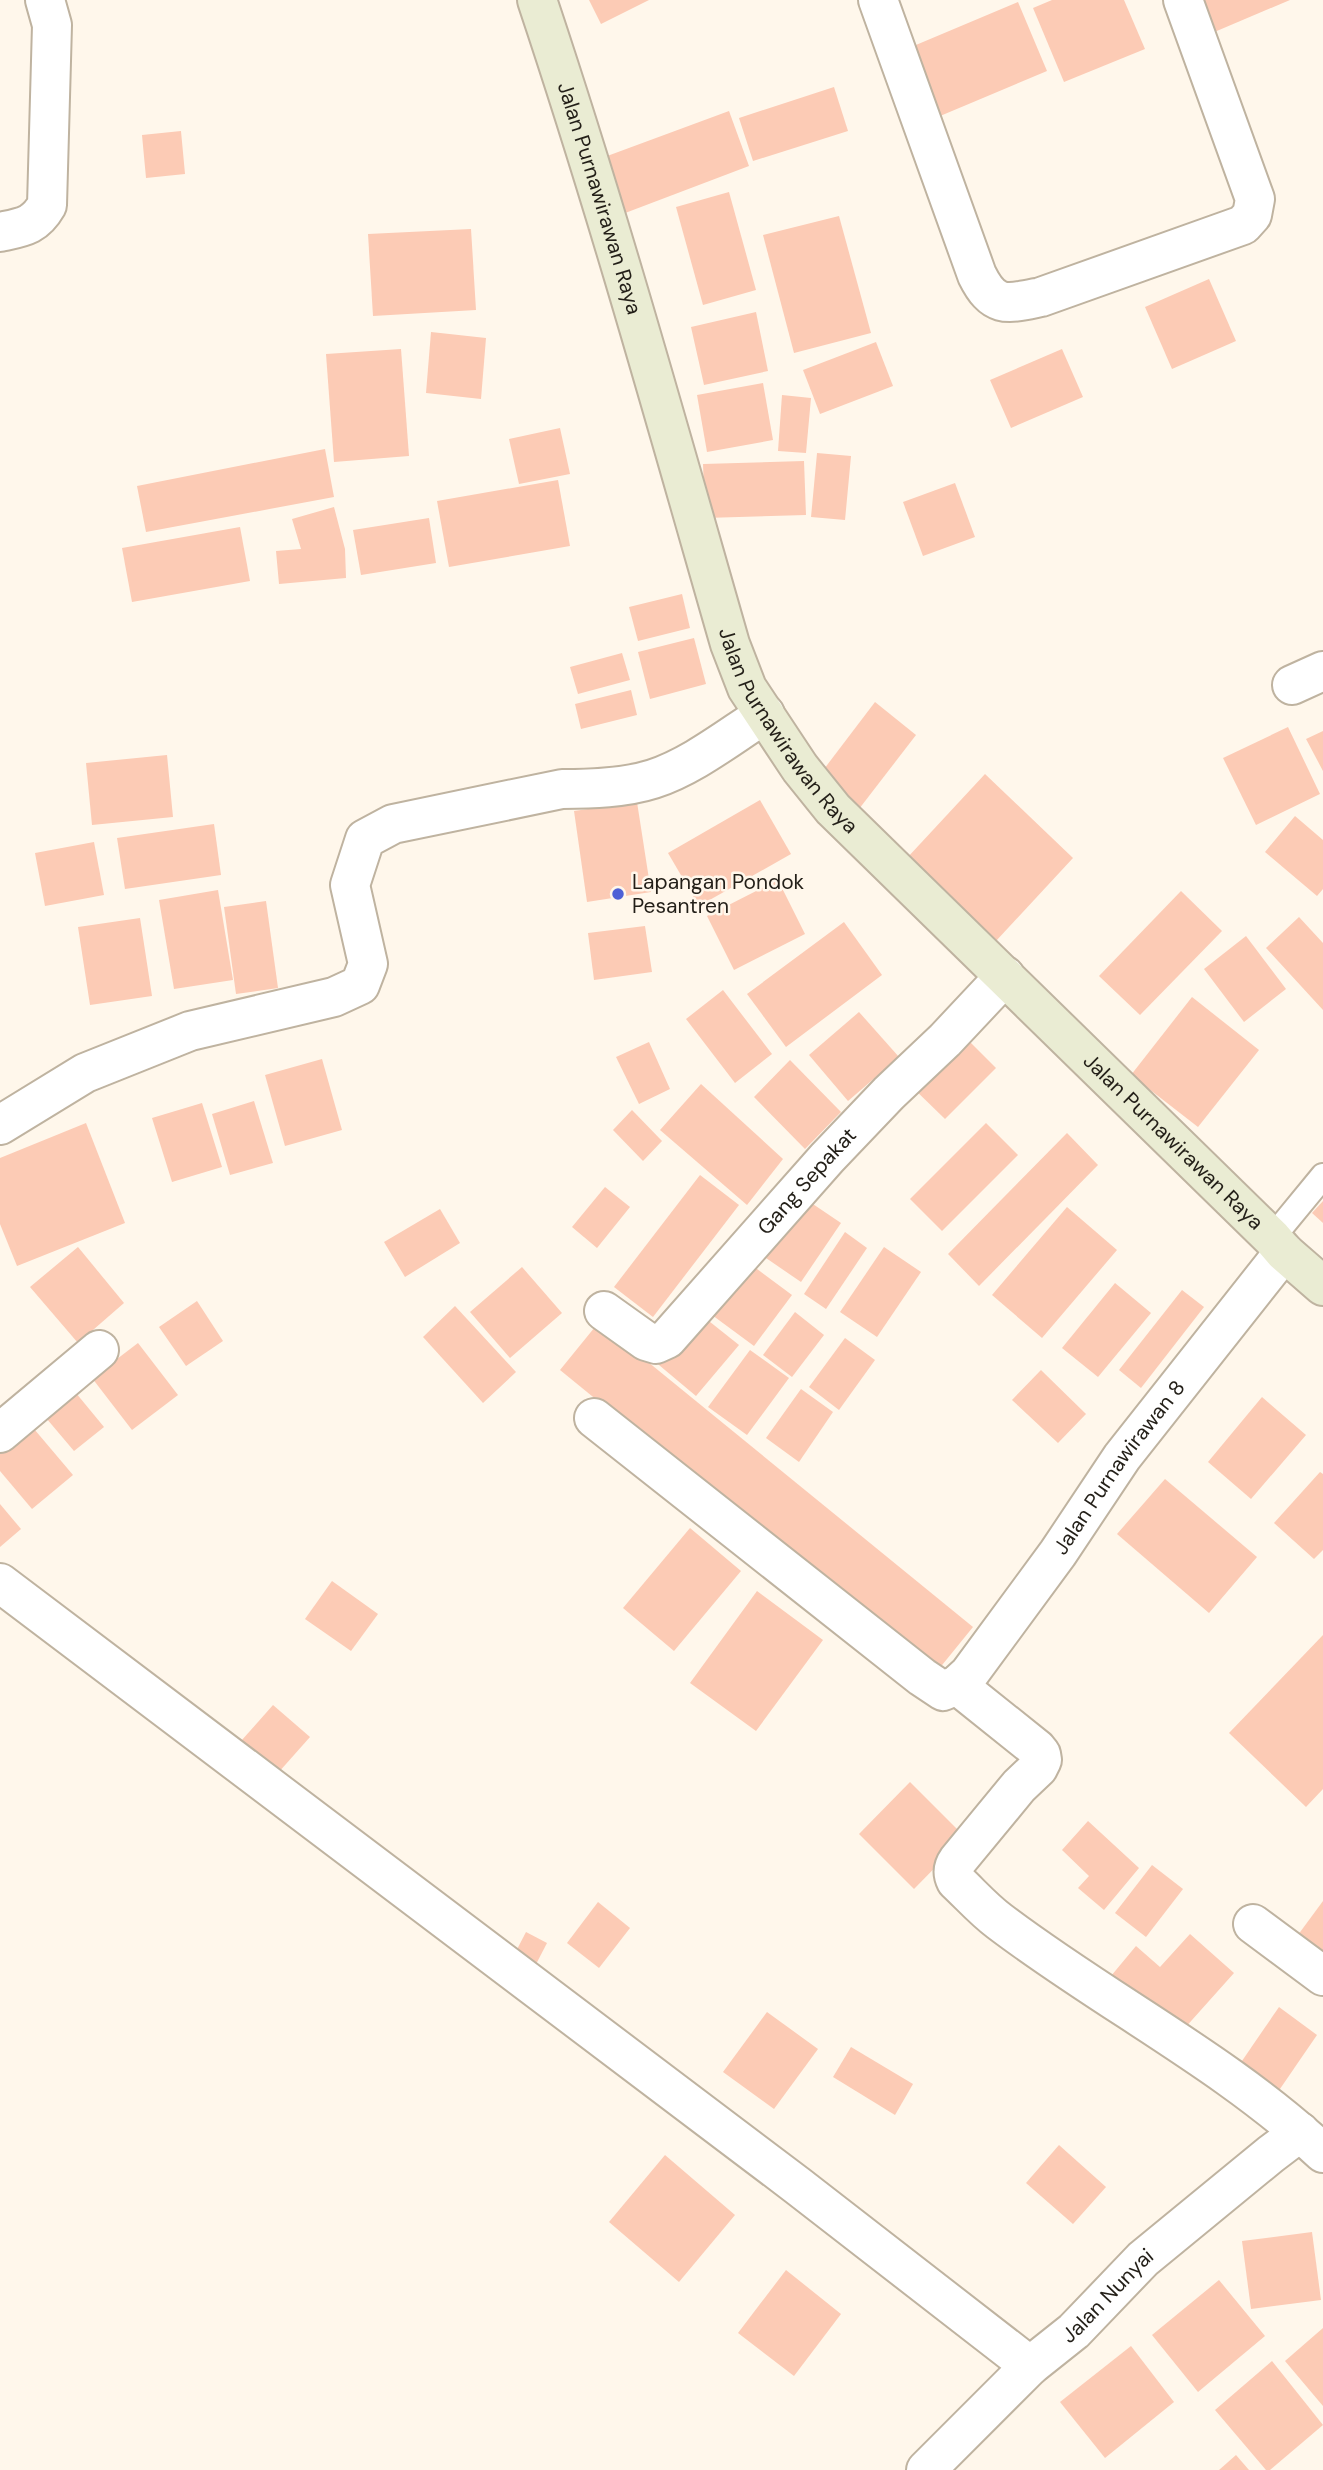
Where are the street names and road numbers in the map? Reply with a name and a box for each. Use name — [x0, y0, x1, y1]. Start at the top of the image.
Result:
street label: Jalan Purnawirawan Raya — [551, 79, 648, 318]
street label: Jalan Purnawirawan Raya — [712, 625, 864, 840]
street label: Jalan Purnawirawan Raya — [1077, 1047, 1270, 1236]
street label: Gang Sepakat — [751, 1122, 863, 1241]
street label: Jalan Purnawirawan 8 — [1047, 1375, 1191, 1560]
street label: Jalan Nunyai — [1056, 2242, 1159, 2349]

